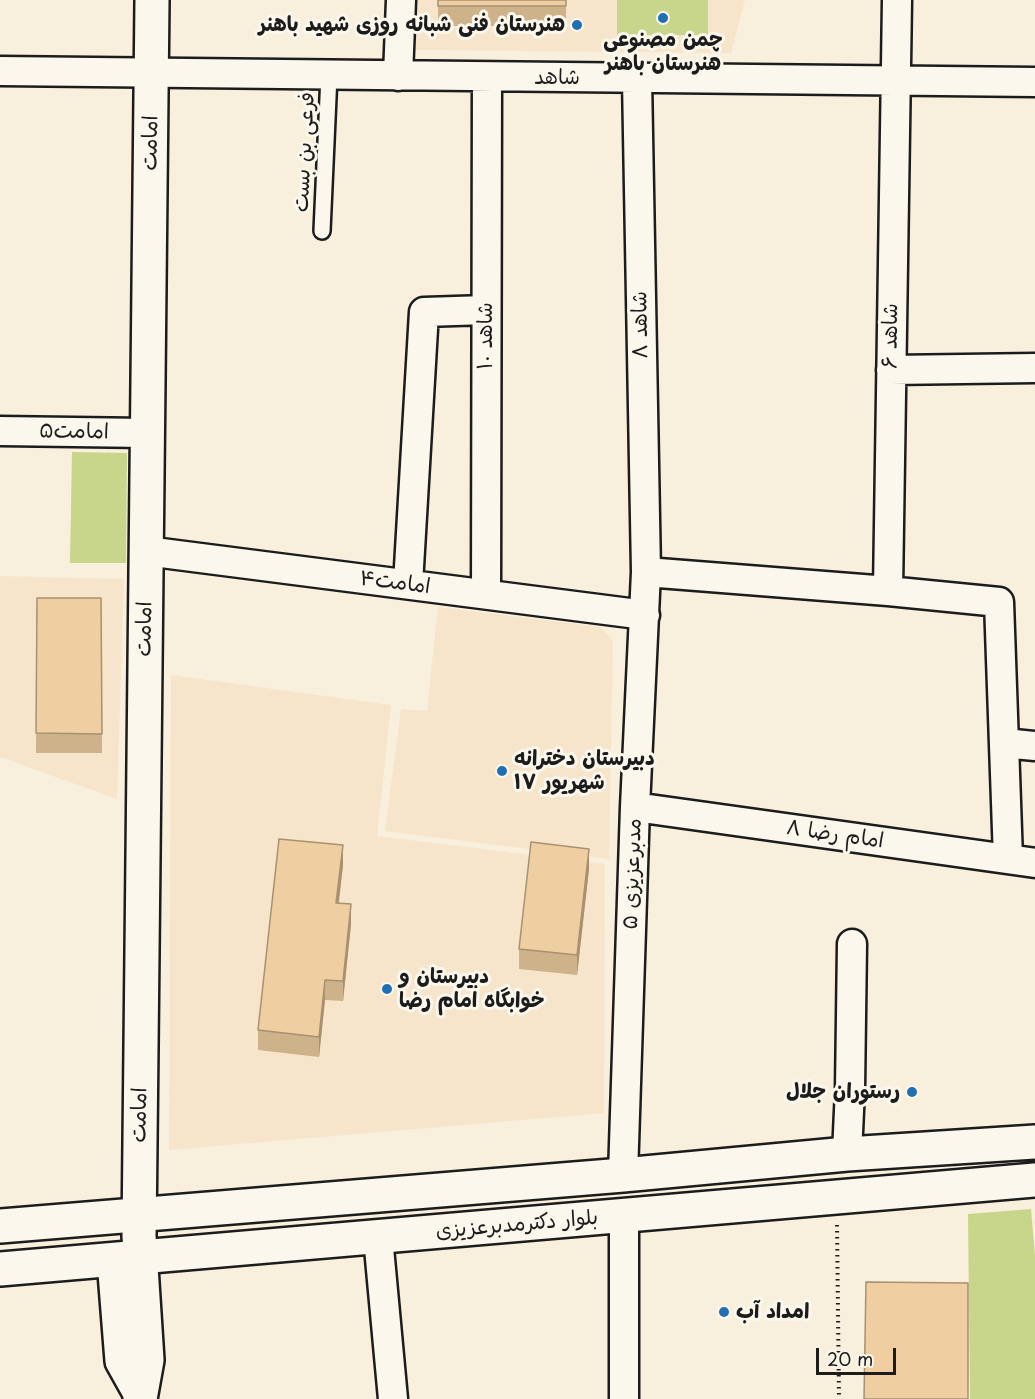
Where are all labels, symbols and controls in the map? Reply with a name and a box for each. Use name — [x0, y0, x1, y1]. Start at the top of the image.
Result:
marker: چمن مصنوعی هنرستان باهنر — [656, 11, 670, 25]
place label: هنرستان فنی شبانه‌ روزی شهید باهنر — [259, 12, 565, 38]
marker: هنرستان فنی شبانه‌ روزی شهید باهنر — [570, 18, 584, 32]
place label: چمن مصنوعی هنرستان باهنر — [603, 27, 723, 77]
street label: شاهد — [534, 65, 580, 91]
street label: فرعی بن بست — [289, 91, 321, 213]
street label: امامت — [138, 115, 164, 171]
street label: شاهد ۸ — [628, 291, 654, 359]
street label: شاهد ۱۰ — [473, 302, 499, 370]
street label: شاهد ۶ — [878, 303, 904, 369]
street label: امامت۵ — [39, 419, 109, 445]
street label: امامت۴ — [358, 566, 432, 600]
street label: امامت — [132, 601, 158, 657]
place label: دبیرستان دخترانه ۱۷ شهریور — [514, 746, 655, 796]
marker: دبیرستان دخترانه ۱۷ شهریور — [495, 764, 509, 778]
street label: امام رضا ۸ — [784, 816, 886, 854]
street label: مدبرعزیزی ۵ — [618, 818, 648, 930]
place label: دبیرستان و خوابگاه امام رضا — [399, 964, 544, 1014]
marker: دبیرستان و خوابگاه امام رضا — [380, 982, 394, 996]
place label: رستوران جلال — [786, 1079, 900, 1105]
marker: رستوران جلال — [905, 1085, 919, 1099]
street label: امامت — [127, 1087, 153, 1143]
street label: بلوار دکترمدبرعزیزی — [435, 1205, 599, 1245]
place label: امداد آب — [736, 1299, 809, 1325]
marker: امداد آب — [717, 1305, 731, 1319]
scale bar — [819, 1336, 898, 1374]
text: 20 m — [827, 1345, 873, 1372]

